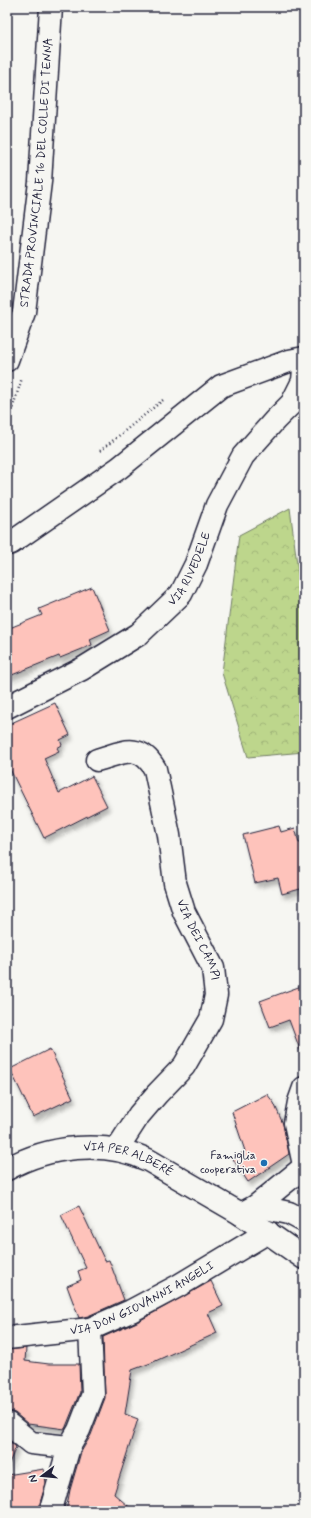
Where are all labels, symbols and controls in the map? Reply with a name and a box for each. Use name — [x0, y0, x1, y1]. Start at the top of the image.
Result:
street label: STRADA PROVINCIALE 16 DEL COLLE DI TENNA — [17, 37, 57, 308]
street label: VIA RIVEDELE — [165, 530, 215, 610]
street label: VIA DEI CAMPI — [173, 897, 222, 981]
street label: VIA PER ALBERÉ — [83, 1139, 176, 1181]
place label: Famiglia cooperativa — [200, 1148, 256, 1178]
marker: Famiglia cooperativa — [259, 1158, 269, 1168]
street label: VIA DON GIOVANNI ANGELI — [69, 1258, 217, 1339]
north arrow — [22, 1456, 62, 1496]
text: N — [26, 1473, 41, 1484]

